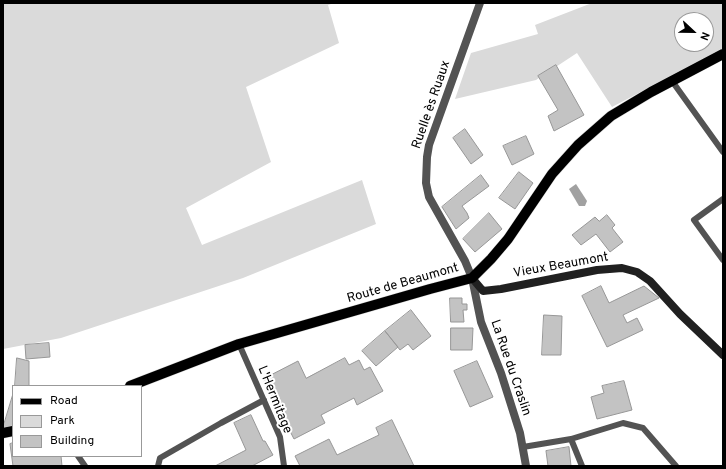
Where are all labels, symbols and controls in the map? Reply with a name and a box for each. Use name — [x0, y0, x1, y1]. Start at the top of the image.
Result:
north arrow — [674, 12, 714, 52]
text: N — [696, 30, 712, 42]
street label: Ruelle ès Ruaux — [410, 59, 454, 151]
street label: Vieux Beaumont — [512, 250, 610, 282]
street label: Route de Beaumont — [345, 261, 461, 307]
street label: La Rue du Craslin — [486, 318, 534, 418]
street label: L'Hermitage — [253, 364, 295, 436]
legend — [12, 385, 142, 457]
text: Road — [50, 393, 78, 409]
text: Park — [50, 413, 75, 429]
text: Building — [50, 433, 94, 449]

